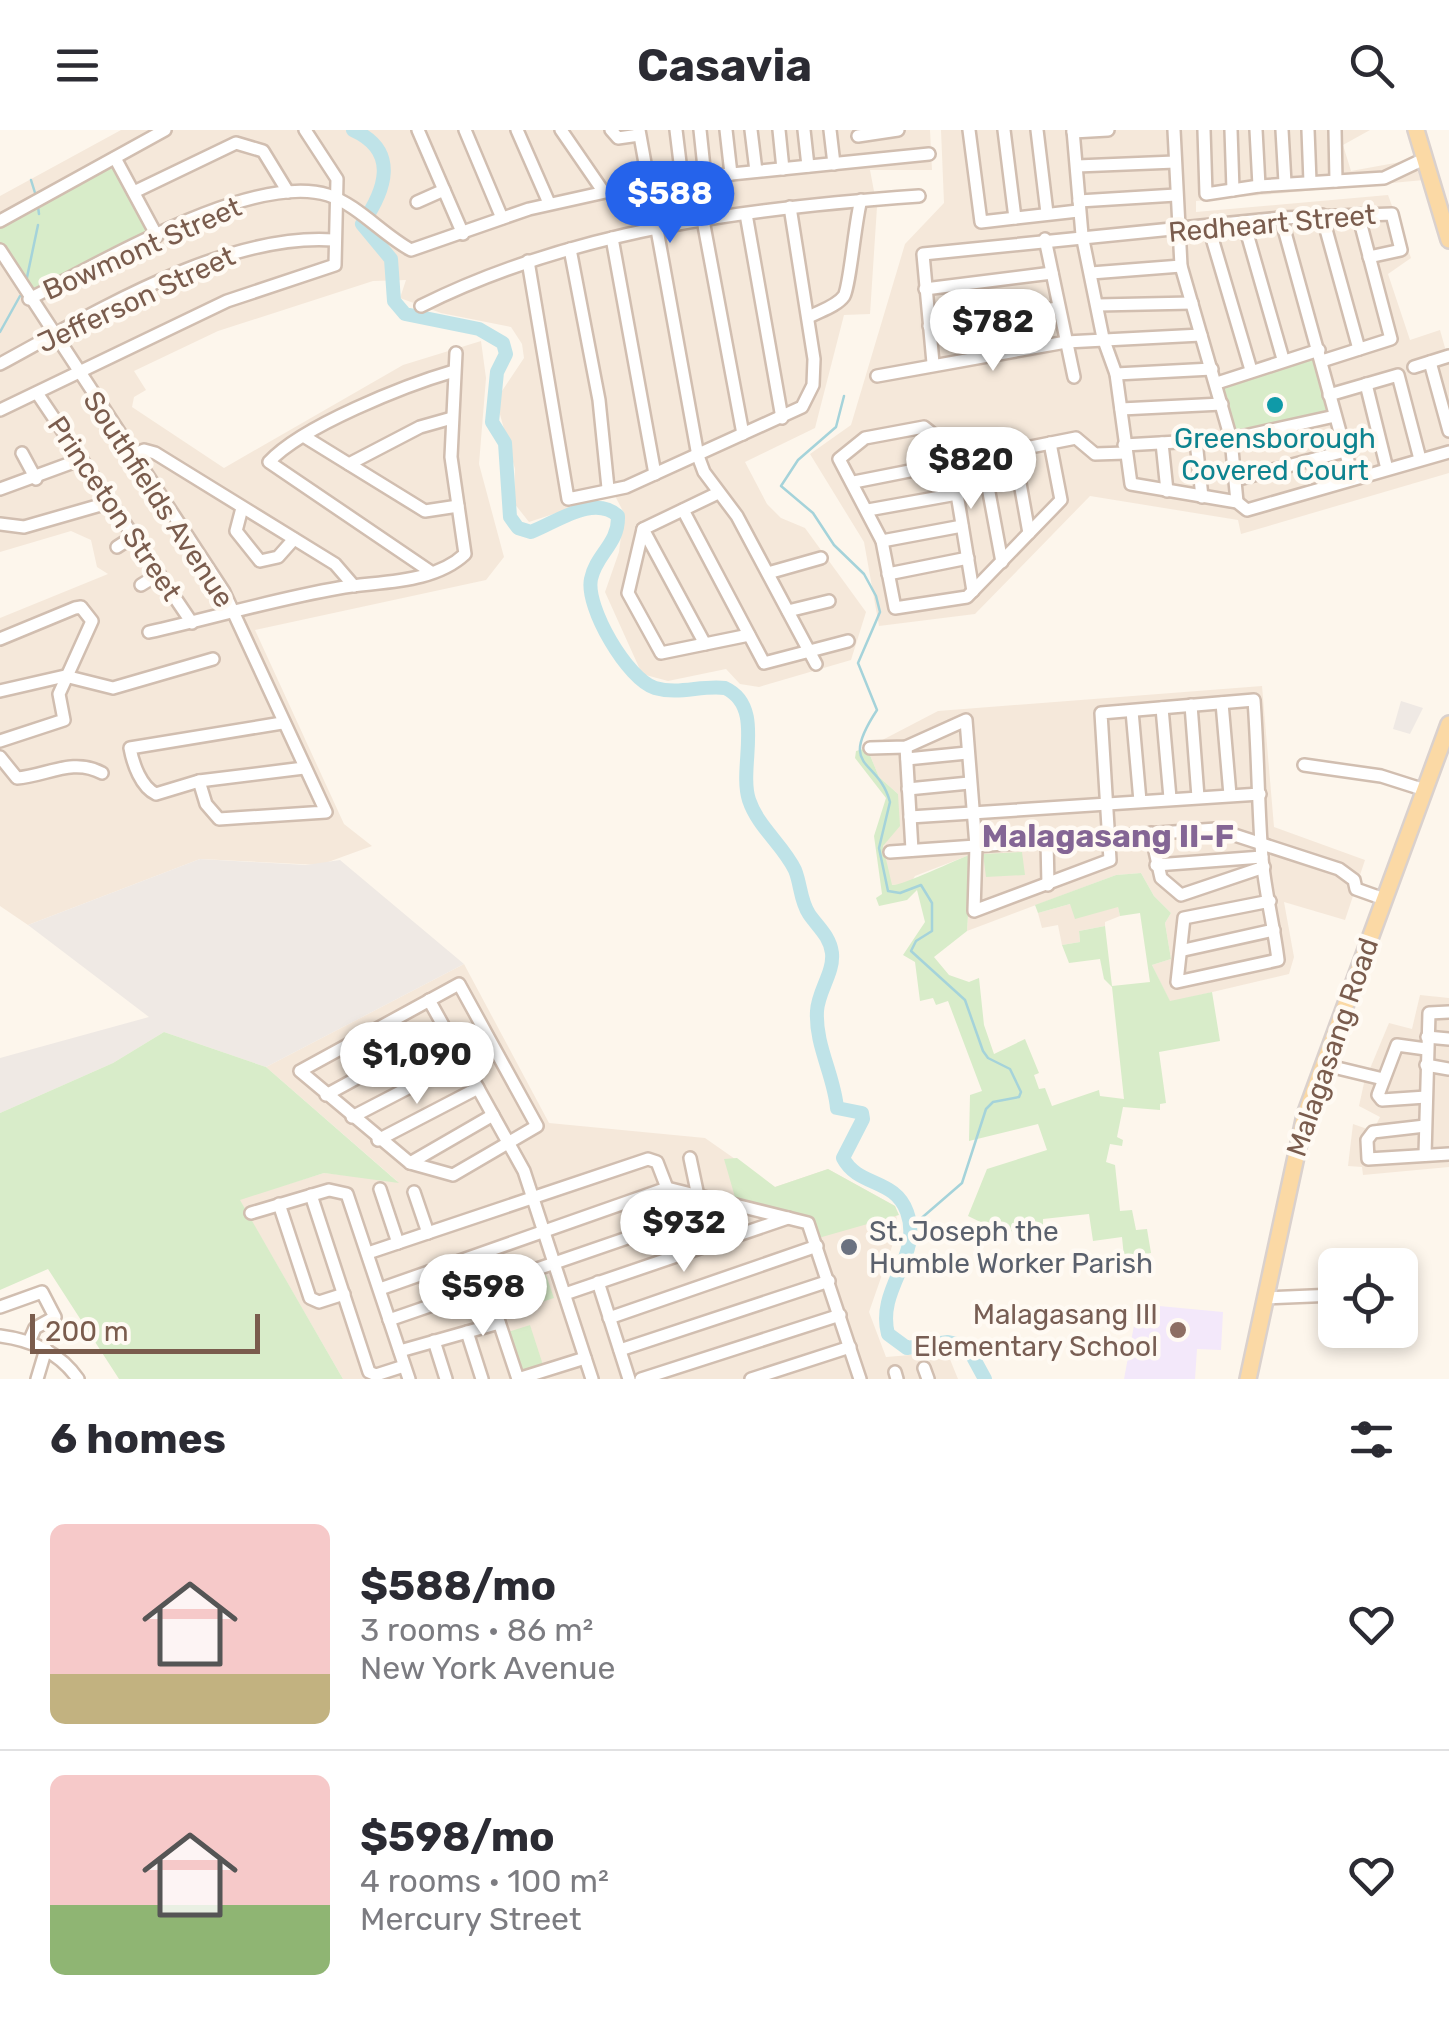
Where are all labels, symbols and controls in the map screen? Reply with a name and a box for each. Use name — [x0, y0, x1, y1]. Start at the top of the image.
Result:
icon: menu — [50, 38, 105, 93]
icon: search — [1344, 38, 1399, 93]
text: Casavia — [637, 39, 812, 92]
pin: $588 — [611, 161, 729, 246]
text: $588 — [627, 174, 713, 212]
street label: Bowmont Street — [38, 190, 246, 307]
street label: Redheart Street — [1167, 198, 1377, 249]
street label: Jefferson Street — [32, 239, 240, 360]
pin: $782 — [934, 289, 1052, 374]
text: $782 — [952, 302, 1034, 340]
street label: Southfields Avenue — [76, 385, 241, 614]
marker: Greensborough Covered Court — [1264, 394, 1286, 416]
street label: Princeton Street — [41, 410, 188, 607]
place label: Greensborough Covered Court — [1174, 422, 1376, 487]
pin: $820 — [912, 427, 1030, 512]
text: $820 — [928, 440, 1014, 478]
district label: Malagasang II-F — [982, 817, 1234, 855]
street label: Malagasang Road — [1280, 934, 1385, 1161]
pin: $1,090 — [336, 1022, 498, 1107]
text: $1,090 — [362, 1035, 472, 1073]
pin: $932 — [625, 1190, 743, 1275]
text: $932 — [642, 1203, 726, 1241]
place label: St. Joseph the Humble Worker Parish — [869, 1215, 1153, 1280]
marker: St. Joseph the Humble Worker Parish — [838, 1236, 860, 1258]
map controls — [1318, 1248, 1418, 1348]
button: locate — [1318, 1248, 1418, 1348]
pin: $598 — [424, 1254, 542, 1339]
text: $598 — [441, 1267, 525, 1305]
place label: Malagasang III Elementary School — [914, 1298, 1158, 1363]
scale bar — [30, 1309, 260, 1354]
text: 200 m — [45, 1315, 129, 1348]
marker: Malagasang III Elementary School — [1167, 1319, 1189, 1341]
icon: filters — [1344, 1412, 1399, 1467]
text: 6 homes — [50, 1414, 226, 1464]
text: $588/mo — [360, 1561, 556, 1611]
icon: home — [130, 1564, 250, 1684]
icon: heart — [1344, 1597, 1399, 1652]
text: 3 rooms · 86 m² — [360, 1611, 594, 1649]
text: New York Avenue — [360, 1649, 615, 1687]
text: $598/mo — [360, 1812, 555, 1862]
icon: home — [130, 1815, 250, 1935]
icon: heart — [1344, 1848, 1399, 1903]
text: 4 rooms · 100 m² — [360, 1862, 609, 1900]
text: Mercury Street — [360, 1900, 581, 1938]

